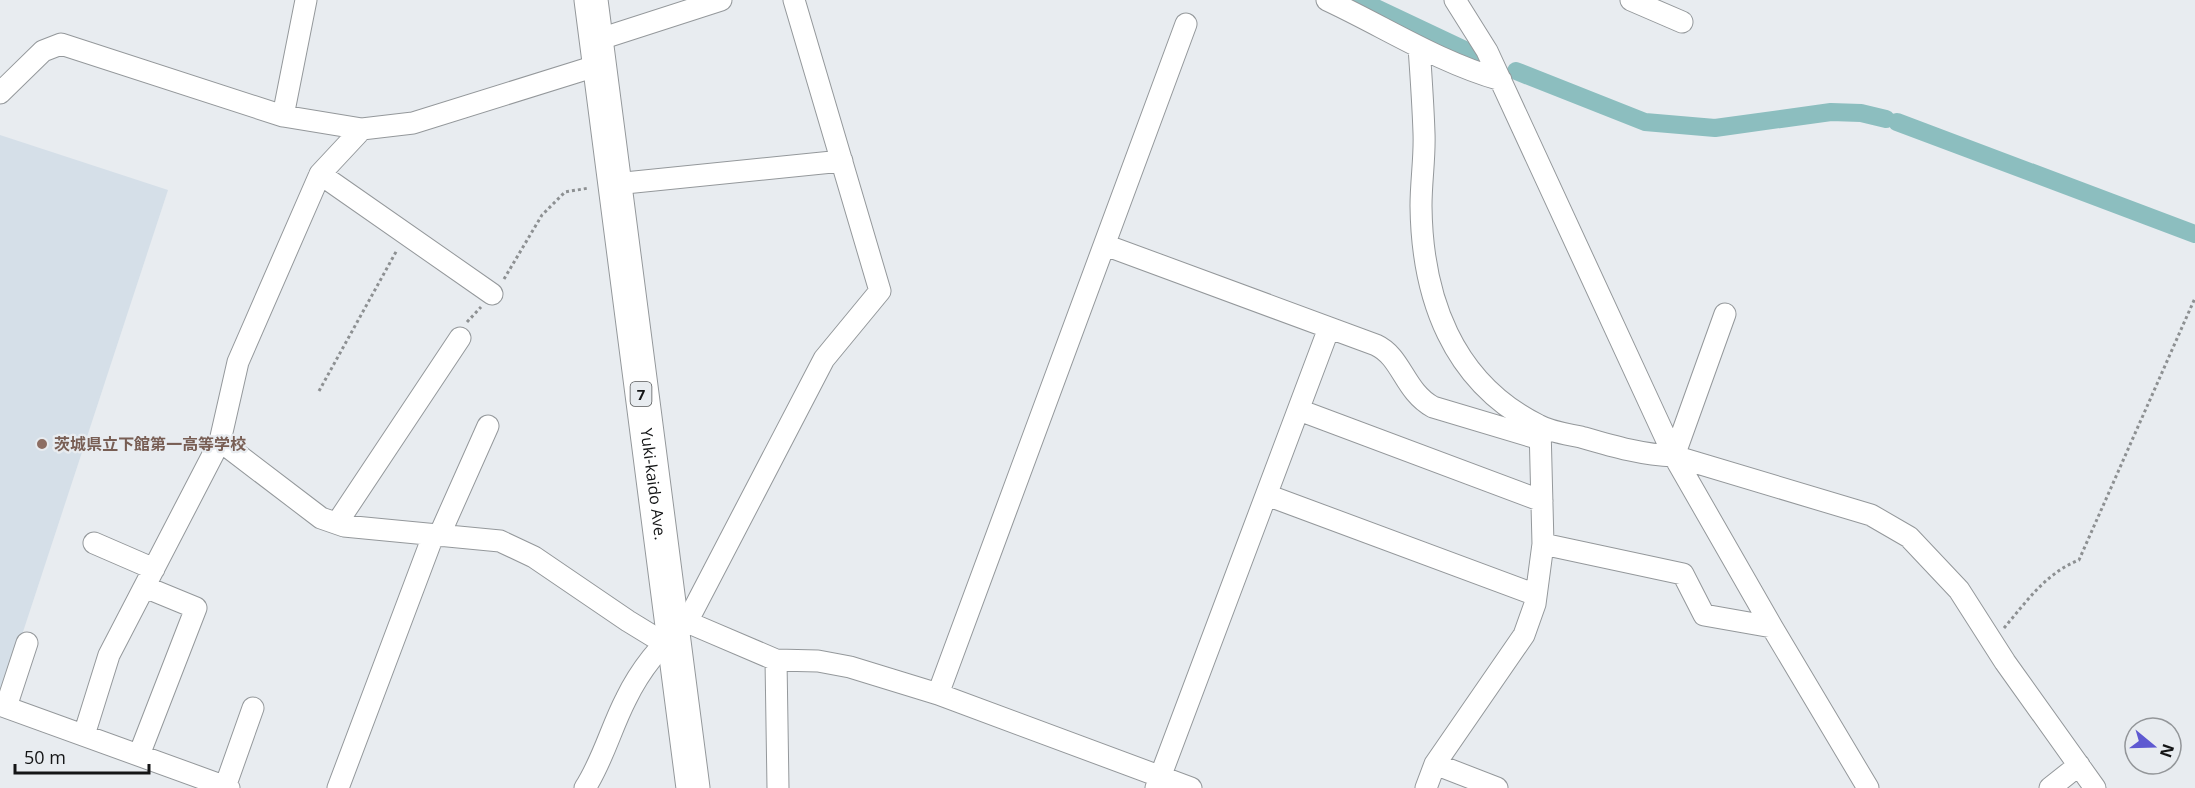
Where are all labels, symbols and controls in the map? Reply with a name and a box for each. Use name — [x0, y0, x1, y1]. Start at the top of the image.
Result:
road number: 7 — [630, 382, 652, 406]
street label: Yuki-kaido Ave. — [636, 427, 672, 541]
place label: 茨城県立下館第一高等学校 — [54, 433, 246, 455]
marker: 茨城県立下館第一高等学校 — [35, 437, 49, 451]
north arrow — [2123, 716, 2183, 776]
scale bar — [15, 737, 148, 775]
text: N — [2155, 741, 2180, 761]
text: 50 m — [24, 745, 66, 769]

